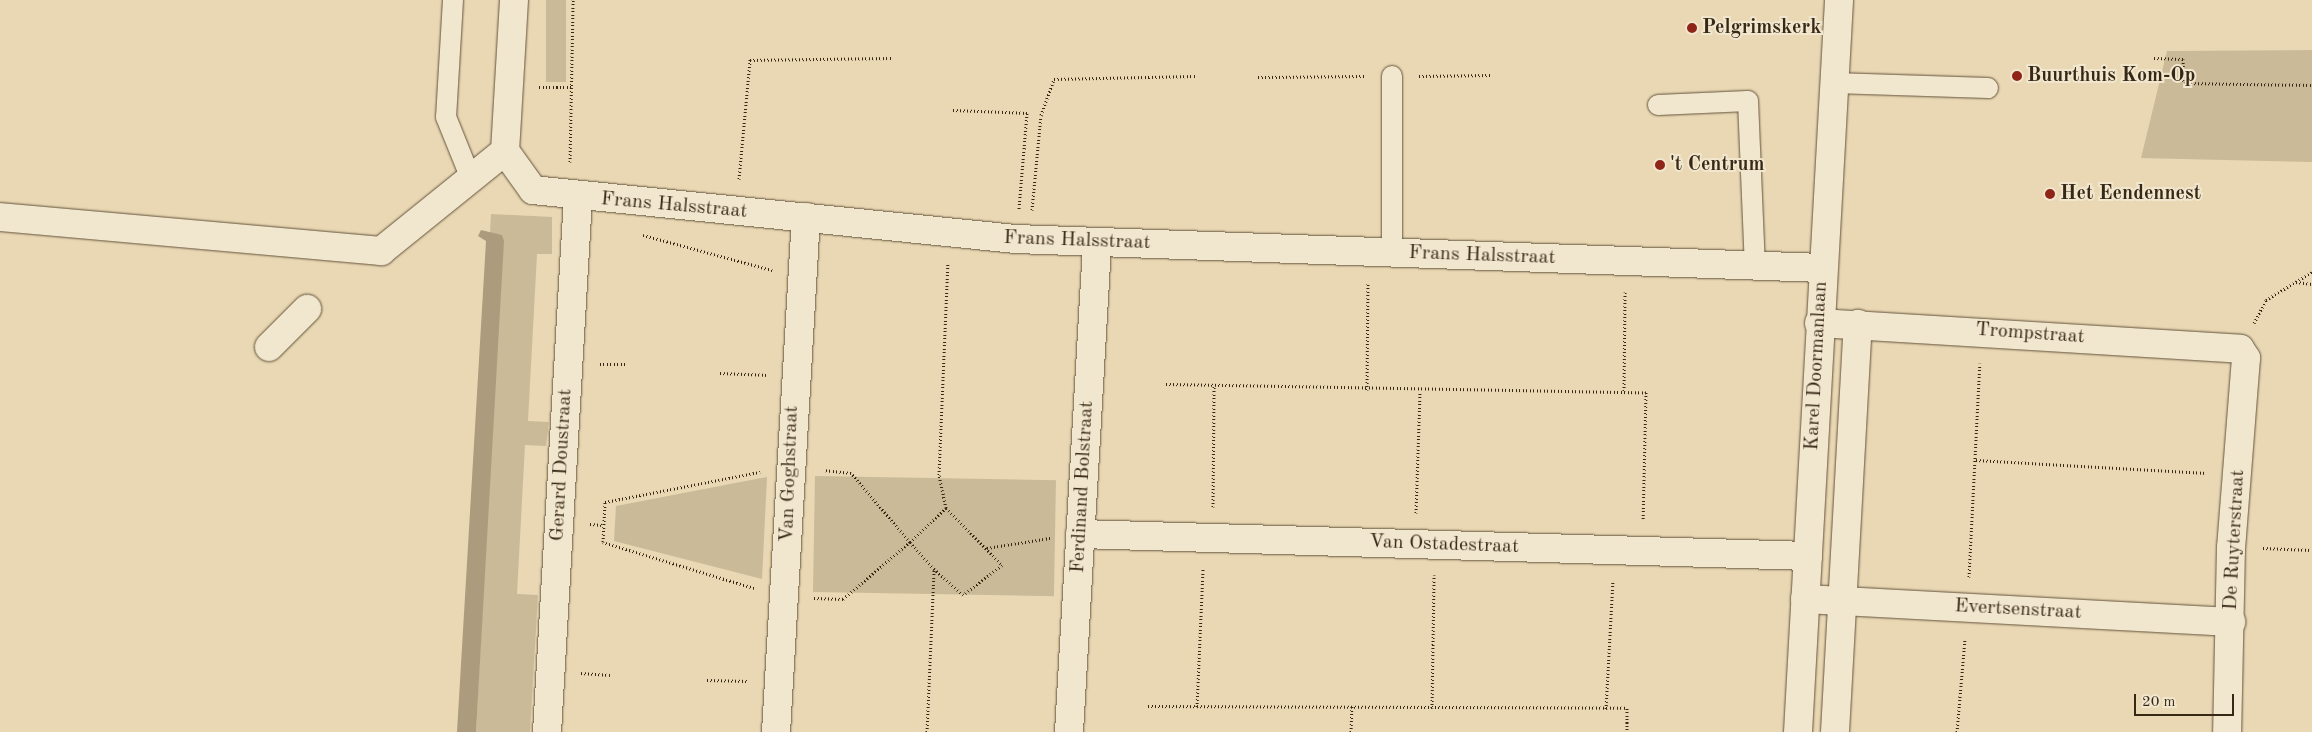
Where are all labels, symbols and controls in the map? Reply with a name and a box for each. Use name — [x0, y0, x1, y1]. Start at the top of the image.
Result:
place label: Pelgrimskerk — [1702, 16, 1821, 40]
marker: Pelgrimskerk — [1686, 22, 1698, 34]
place label: Buurthuis Kom-Op — [2027, 64, 2195, 88]
marker: Buurthuis Kom-Op — [2011, 70, 2023, 82]
place label: 't Centrum — [1670, 153, 1764, 177]
marker: 't Centrum — [1654, 159, 1666, 171]
place label: Het Eendennest — [2060, 182, 2201, 206]
street label: Frans Halsstraat — [600, 188, 748, 224]
marker: Het Eendennest — [2044, 188, 2056, 200]
street label: Frans Halsstraat — [1003, 226, 1151, 256]
street label: Frans Halsstraat — [1408, 241, 1556, 271]
street label: Karel Doormanlaan — [1801, 281, 1833, 451]
street label: Trompstraat — [1975, 318, 2085, 350]
street label: Gerard Doustraat — [546, 388, 578, 542]
street label: Ferdinand Bolstraat — [1066, 400, 1100, 574]
street label: Van Goghstraat — [776, 405, 804, 543]
street label: De Ruyterstraat — [2219, 469, 2251, 611]
street label: Van Ostadestraat — [1369, 530, 1519, 560]
street label: Evertsenstraat — [1954, 595, 2082, 625]
scale bar — [2137, 684, 2237, 716]
text: 20 m — [2142, 695, 2176, 710]

